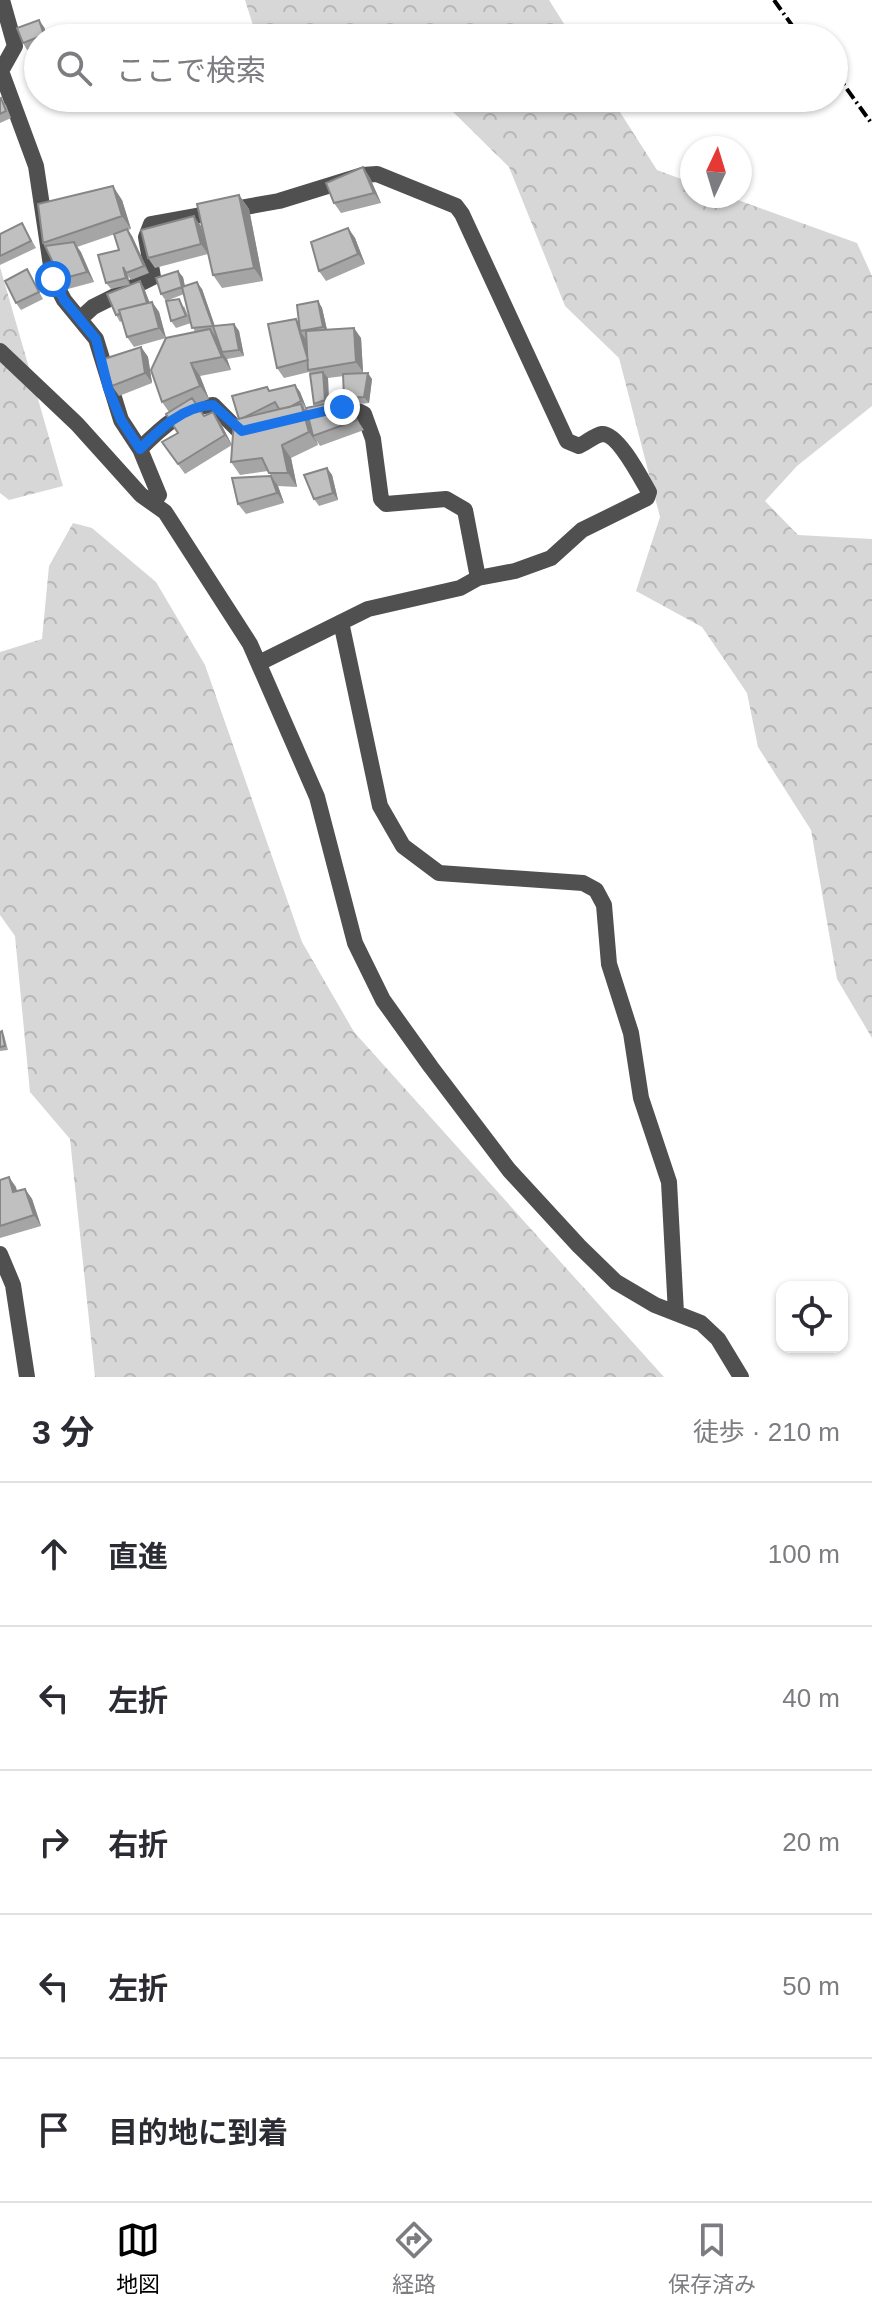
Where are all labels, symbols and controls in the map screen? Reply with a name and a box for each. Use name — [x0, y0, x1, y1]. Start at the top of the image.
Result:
search box — [24, 24, 848, 112]
icon: search — [52, 46, 96, 90]
text: ここで検索 — [116, 54, 266, 87]
north arrow — [680, 136, 752, 208]
route start — [35, 261, 71, 297]
route end — [324, 389, 360, 425]
map controls — [776, 1281, 848, 1353]
button: locate — [776, 1281, 848, 1353]
text: 3 分 — [32, 1413, 94, 1451]
text: 徒歩 · 210 m — [693, 1417, 840, 1447]
icon: ahead — [32, 1532, 76, 1576]
text: 100 m — [768, 1539, 840, 1569]
text: 直進 — [108, 1540, 168, 1573]
icon: left — [32, 1676, 76, 1720]
text: 40 m — [782, 1683, 840, 1713]
text: 左折 — [108, 1684, 168, 1717]
icon: right — [32, 1820, 76, 1864]
text: 20 m — [782, 1827, 840, 1857]
text: 右折 — [108, 1828, 168, 1861]
icon: left — [32, 1964, 76, 2008]
text: 50 m — [782, 1971, 840, 2001]
text: 左折 — [108, 1972, 168, 2005]
icon: arrive — [32, 2108, 76, 2152]
text: 目的地に到着 — [108, 2116, 288, 2149]
tab: 地図 — [116, 2218, 160, 2298]
tab: 経路 — [392, 2218, 436, 2298]
tab: 保存済み — [668, 2218, 756, 2298]

